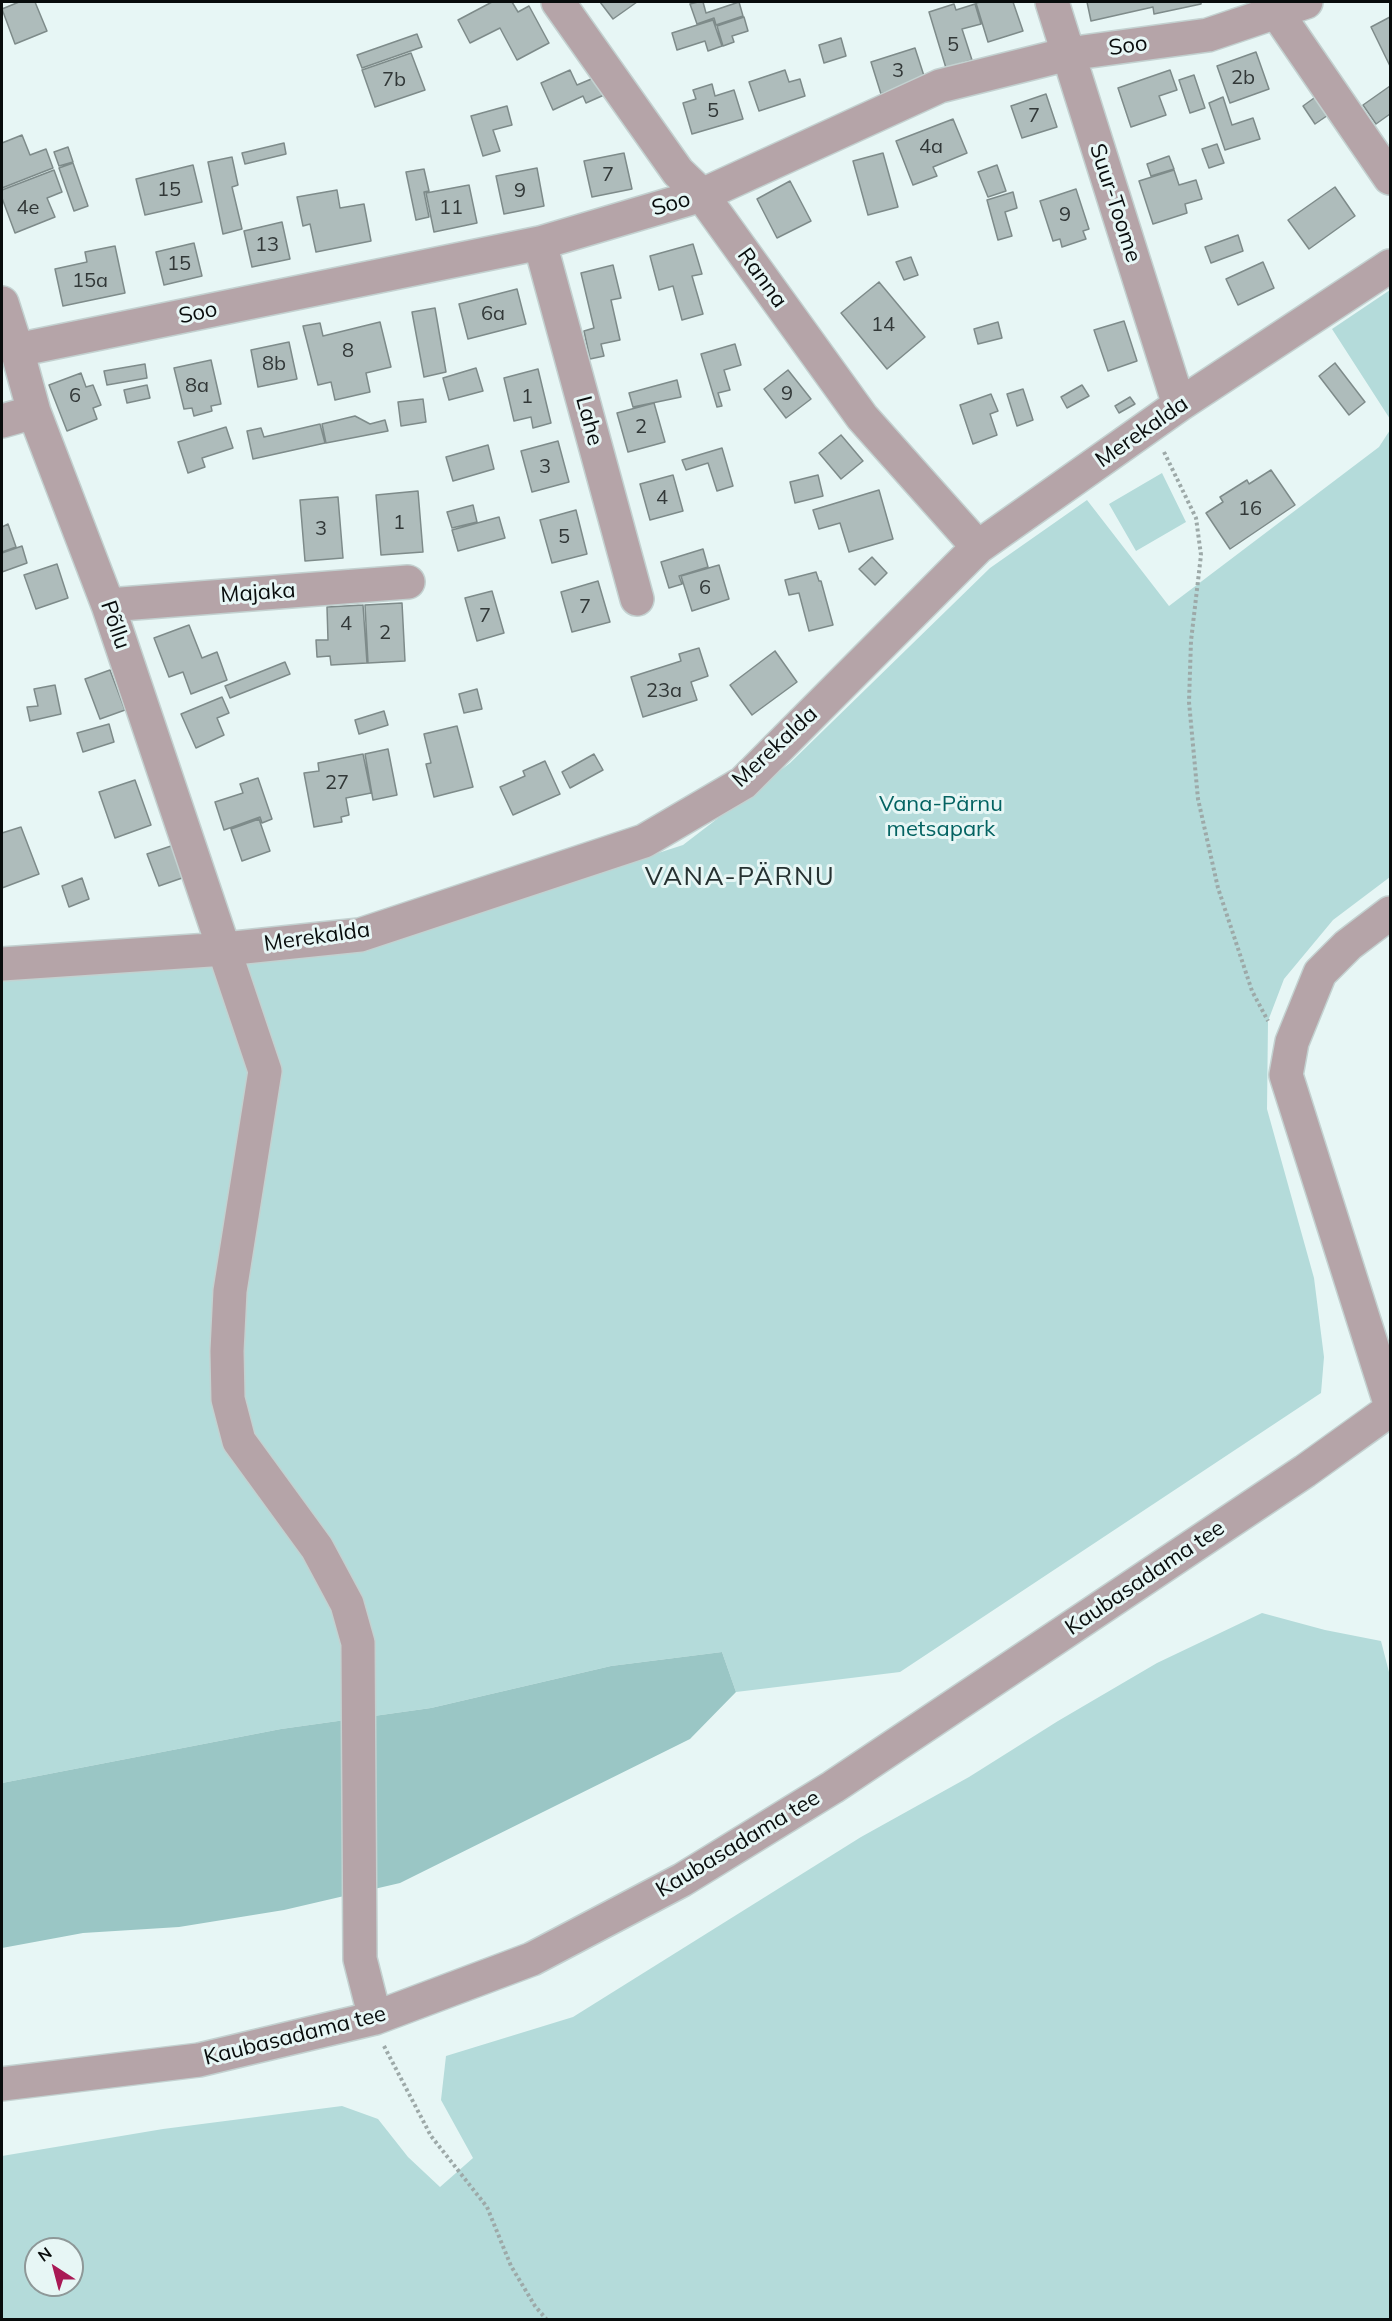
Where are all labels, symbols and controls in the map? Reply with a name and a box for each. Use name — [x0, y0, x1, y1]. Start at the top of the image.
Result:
street label: Soo — [1107, 30, 1149, 62]
house number: 5 — [947, 33, 959, 57]
house number: 3 — [892, 59, 904, 83]
house number: 2b — [1231, 66, 1255, 90]
house number: 7b — [382, 68, 406, 92]
house number: 5 — [707, 99, 719, 123]
house number: 7 — [1028, 104, 1040, 128]
house number: 4a — [919, 135, 943, 159]
street label: Suur-Toome — [1083, 140, 1147, 266]
house number: 7 — [602, 163, 614, 187]
house number: 15 — [157, 178, 181, 202]
house number: 9 — [514, 179, 526, 203]
street label: Soo — [649, 186, 693, 222]
house number: 4e — [17, 196, 39, 220]
house number: 11 — [439, 196, 463, 220]
house number: 9 — [1059, 203, 1071, 227]
house number: 13 — [255, 233, 279, 257]
street label: Ranna — [732, 243, 792, 313]
house number: 15 — [167, 252, 191, 276]
house number: 15a — [72, 269, 108, 293]
street label: Soo — [176, 296, 220, 330]
house number: 6a — [481, 302, 505, 326]
house number: 14 — [871, 313, 895, 337]
house number: 8 — [342, 339, 354, 363]
house number: 8b — [262, 352, 286, 376]
house number: 8a — [185, 374, 209, 398]
house number: 9 — [781, 382, 793, 406]
house number: 6 — [69, 384, 81, 408]
house number: 1 — [521, 385, 533, 409]
street label: Merekalda — [1091, 391, 1193, 473]
street label: Lahe — [570, 393, 608, 449]
house number: 2 — [635, 415, 647, 439]
house number: 3 — [539, 455, 551, 479]
house number: 4 — [656, 486, 668, 510]
house number: 16 — [1238, 497, 1262, 521]
house number: 1 — [393, 511, 405, 535]
house number: 3 — [315, 517, 327, 541]
house number: 5 — [558, 525, 570, 549]
house number: 6 — [699, 576, 711, 600]
street label: Majaka — [220, 577, 296, 609]
house number: 7 — [579, 595, 591, 619]
street label: Põllu — [94, 597, 136, 653]
house number: 7 — [479, 604, 491, 628]
house number: 4 — [340, 612, 352, 636]
house number: 2 — [379, 621, 391, 645]
house number: 23a — [646, 679, 682, 703]
street label: Merekalda — [727, 701, 823, 793]
house number: 27 — [325, 771, 349, 795]
park label: Vana-Pärnu metsapark — [879, 791, 1003, 842]
district label: VANA-PÄRNU — [645, 861, 835, 893]
street label: Merekalda — [262, 917, 372, 957]
street label: Kaubasadama tee — [1060, 1515, 1230, 1641]
street label: Kaubasadama tee — [651, 1785, 825, 1903]
street label: Kaubasadama tee — [201, 2001, 389, 2071]
north arrow — [24, 2237, 84, 2297]
text: N — [34, 2242, 55, 2266]

